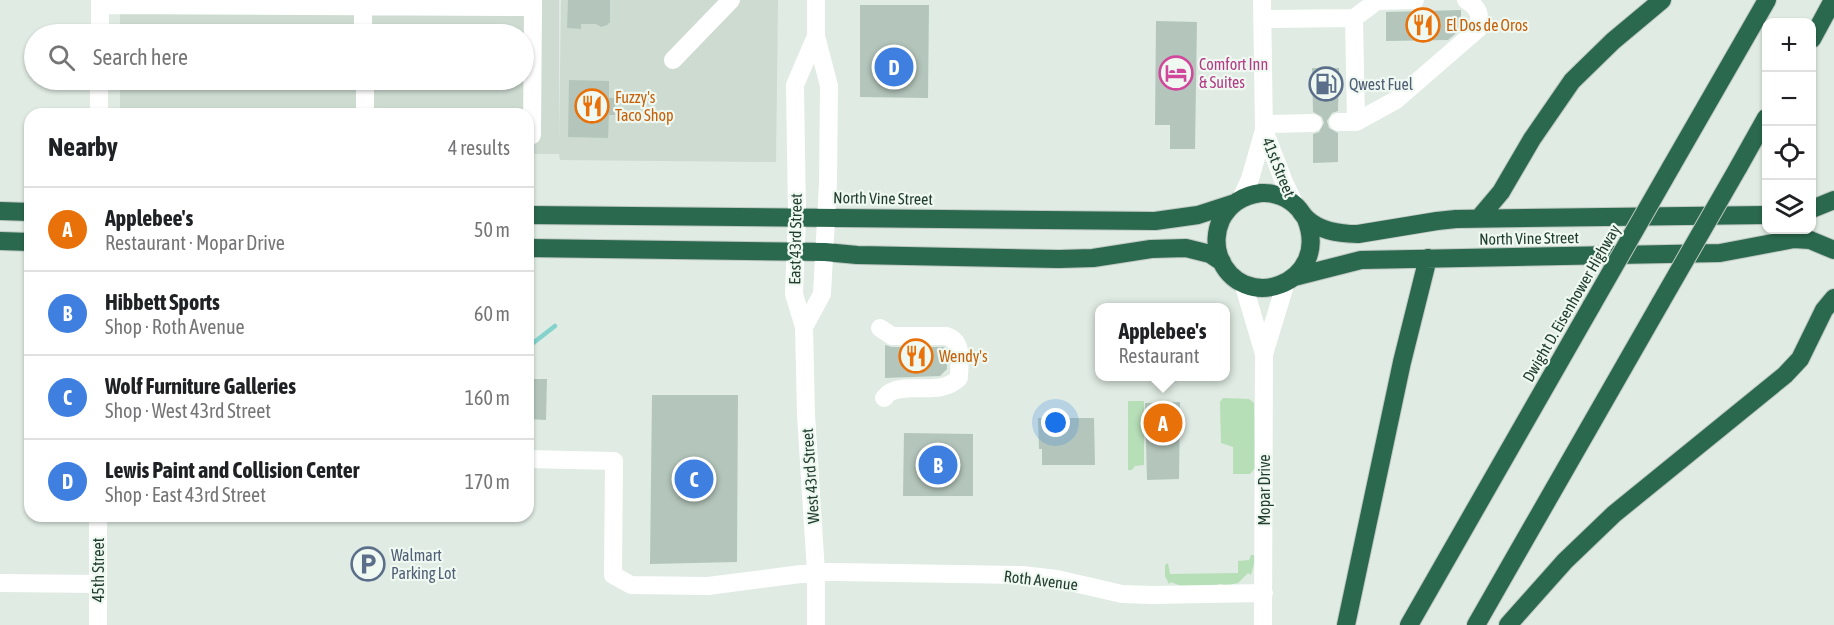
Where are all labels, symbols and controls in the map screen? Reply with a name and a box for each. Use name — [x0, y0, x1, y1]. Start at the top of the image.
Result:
restaurant icon: El Dos de Oros — [1405, 7, 1441, 43]
place label: El Dos de Oros — [1446, 16, 1528, 34]
map controls — [1762, 18, 1816, 234]
button: + — [1762, 18, 1816, 72]
search box — [24, 24, 534, 90]
icon: search — [45, 41, 78, 74]
text: Search here — [93, 44, 188, 70]
pin: D — [874, 44, 914, 90]
hotel icon: Comfort Inn & Suites — [1158, 55, 1194, 91]
place label: Comfort Inn & Suites — [1199, 55, 1268, 91]
fuel station icon: Qwest Fuel — [1308, 66, 1344, 102]
button: − — [1762, 72, 1816, 126]
place label: Qwest Fuel — [1349, 75, 1414, 93]
restaurant icon: Fuzzy's Taco Shop — [574, 88, 610, 124]
place label: Fuzzy's Taco Shop — [615, 88, 674, 125]
button: locate — [1762, 126, 1816, 180]
text: Nearby — [48, 132, 118, 162]
street label: 41st Street — [1259, 135, 1299, 200]
text: 4 results — [448, 136, 510, 159]
button: layers — [1762, 180, 1816, 234]
street label: North Vine Street — [833, 188, 934, 208]
street label: East 43rd Street — [785, 193, 805, 285]
text: Applebee's — [105, 205, 193, 231]
text: A — [63, 218, 72, 241]
text: 50 m — [474, 218, 510, 241]
street label: Dwight D. Eisenhower Highway — [1519, 221, 1624, 385]
street label: North Vine Street — [1479, 228, 1580, 248]
text: Restaurant · Mopar Drive — [105, 231, 285, 254]
text: Hibbett Sports — [105, 289, 220, 315]
text: B — [63, 302, 72, 325]
text: 60 m — [474, 302, 510, 325]
popup — [1095, 303, 1230, 381]
text: Shop · Roth Avenue — [105, 315, 245, 338]
text: Applebee's — [1118, 318, 1207, 344]
restaurant icon: Wendy's — [898, 338, 934, 374]
text: Restaurant — [1118, 344, 1200, 367]
place label: Wendy's — [939, 347, 988, 366]
text: Wolf Furniture Galleries — [105, 373, 296, 399]
text: C — [63, 386, 72, 409]
text: 160 m — [465, 386, 510, 409]
text: Shop · West 43rd Street — [105, 399, 271, 422]
pin: A — [1144, 400, 1182, 446]
your location — [1041, 408, 1070, 437]
street label: West 43rd Street — [798, 427, 822, 524]
pin: B — [918, 442, 958, 488]
street label: Mopar Drive — [1255, 454, 1274, 526]
pin: C — [674, 456, 714, 502]
text: Lewis Paint and Collision Center — [105, 457, 359, 483]
text: D — [62, 470, 73, 493]
text: 170 m — [465, 470, 510, 493]
text: Shop · East 43rd Street — [105, 483, 266, 506]
street label: 45th Street — [89, 537, 107, 602]
parking icon: Walmart Parking Lot — [350, 546, 386, 582]
place label: Walmart Parking Lot — [391, 546, 456, 583]
street label: Roth Avenue — [1003, 567, 1079, 593]

